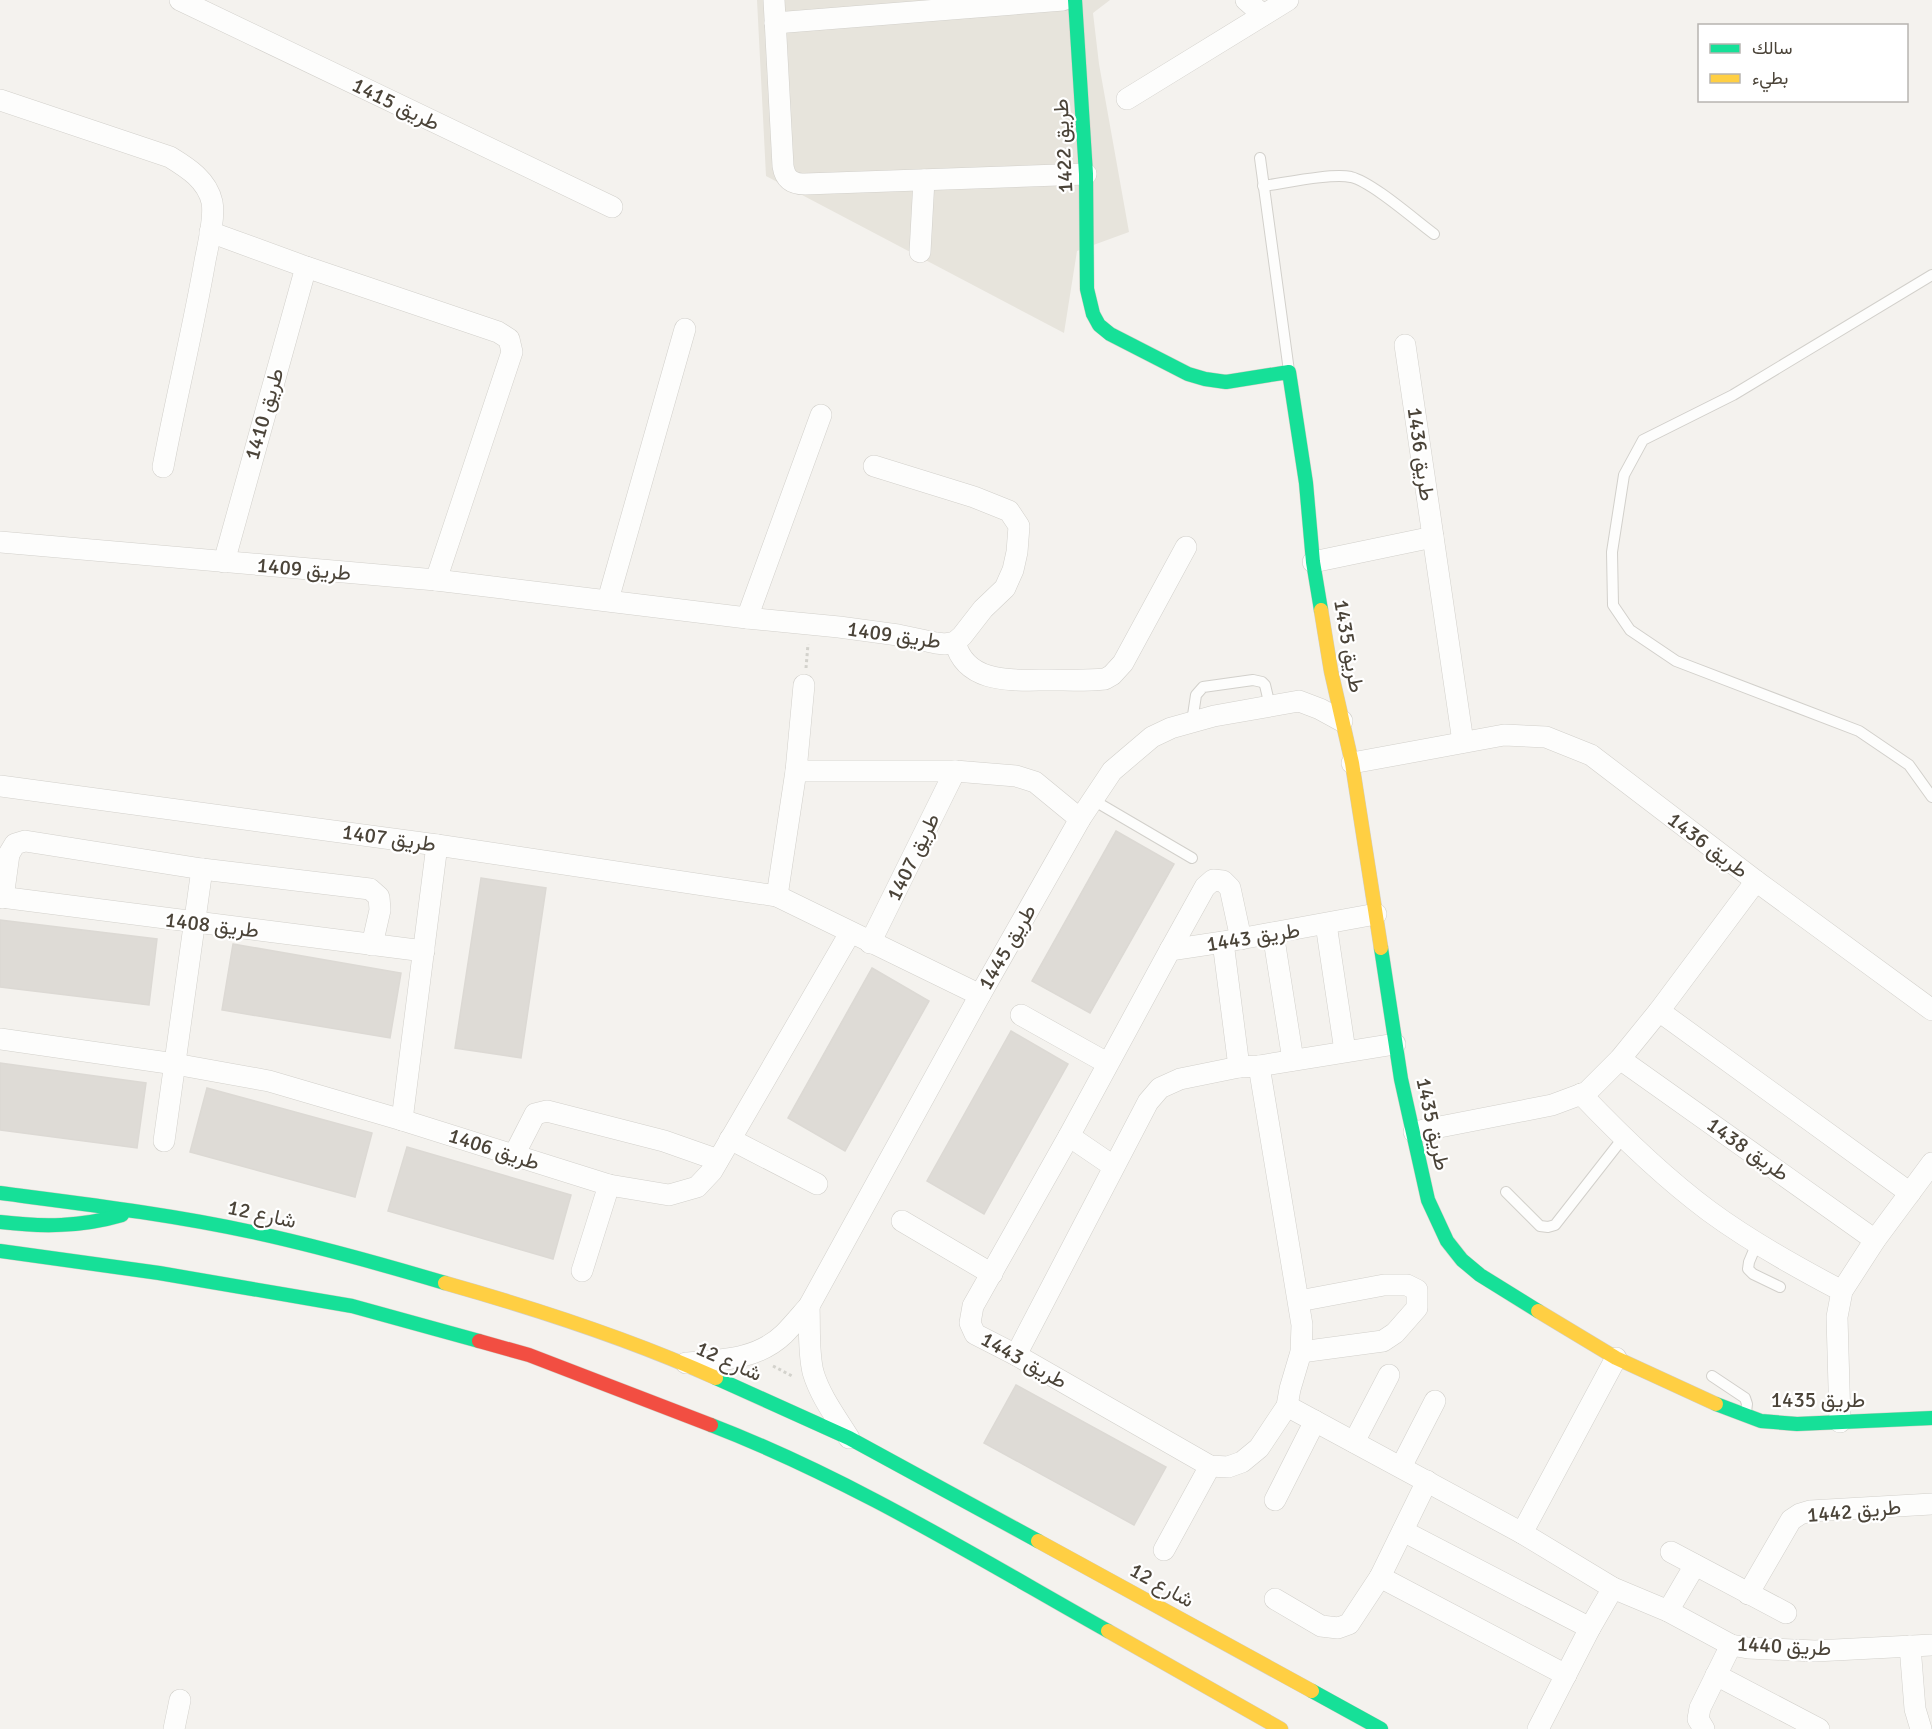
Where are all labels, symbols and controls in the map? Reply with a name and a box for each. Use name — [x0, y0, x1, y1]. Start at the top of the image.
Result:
legend — [1698, 24, 1908, 102]
text: سالك — [1752, 37, 1792, 59]
text: بطيء — [1752, 67, 1788, 93]
street label: طريق 1415 — [348, 72, 444, 136]
street label: طريق 1422 — [1048, 98, 1078, 194]
street label: طريق 1410 — [238, 365, 290, 463]
street label: طريق 1436 — [1402, 405, 1440, 503]
street label: طريق 1409 — [256, 552, 352, 586]
street label: طريق 1435 — [1328, 597, 1370, 695]
street label: طريق 1409 — [845, 616, 943, 654]
street label: طريق 1436 — [1662, 806, 1754, 884]
street label: طريق 1407 — [881, 809, 945, 905]
street label: طريق 1407 — [340, 819, 438, 857]
street label: طريق 1445 — [972, 900, 1042, 994]
street label: طريق 1408 — [164, 906, 260, 944]
street label: طريق 1443 — [1204, 917, 1302, 957]
street label: طريق 1435 — [1410, 1075, 1456, 1173]
street label: طريق 1438 — [1702, 1111, 1794, 1187]
street label: طريق 1406 — [445, 1122, 543, 1176]
street label: شارع 12 — [225, 1194, 299, 1235]
street label: طريق 1443 — [976, 1326, 1072, 1394]
street label: شارع 12 — [692, 1335, 766, 1388]
street label: طريق 1435 — [1771, 1387, 1865, 1413]
street label: طريق 1442 — [1806, 1494, 1902, 1528]
street label: شارع 12 — [1125, 1557, 1199, 1614]
street label: طريق 1440 — [1736, 1631, 1832, 1661]

